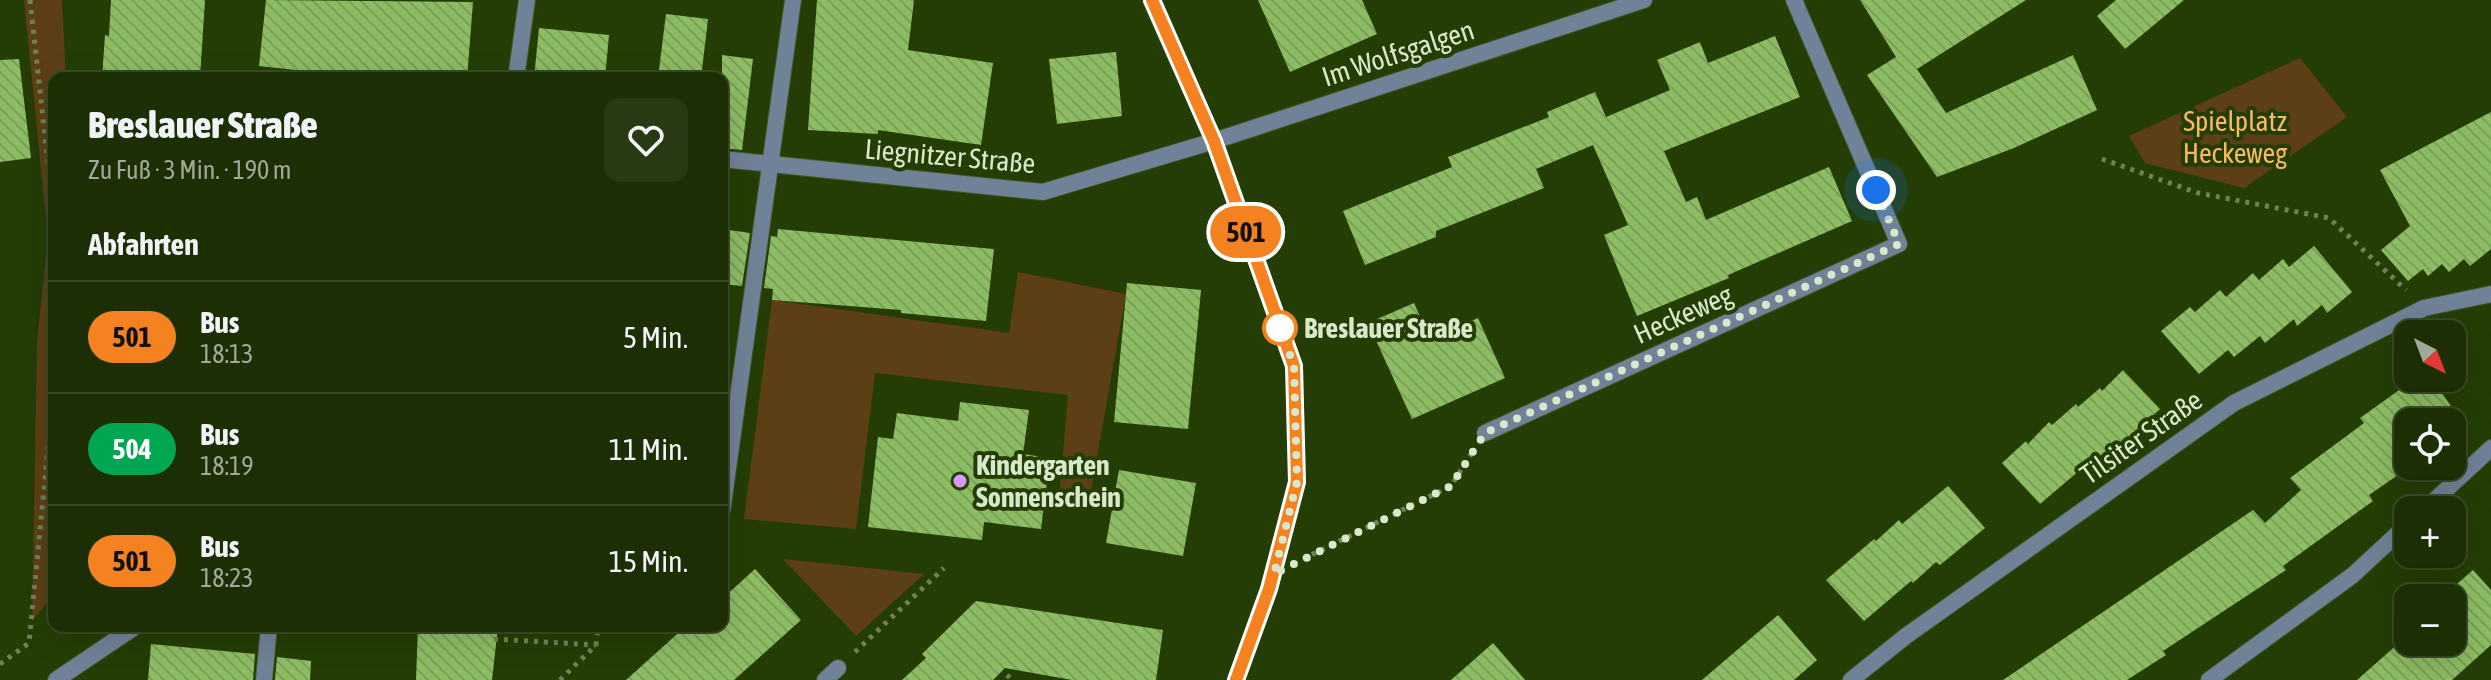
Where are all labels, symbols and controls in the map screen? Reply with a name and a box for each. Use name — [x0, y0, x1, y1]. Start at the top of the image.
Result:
street label: Im Wolfsgalgen — [1318, 13, 1478, 93]
button: heart — [604, 98, 688, 182]
text: Breslauer Straße — [88, 103, 318, 146]
park label: Spielplatz Heckeweg — [2183, 105, 2287, 169]
street label: Liegnitzer Straße — [863, 133, 1037, 179]
text: Zu Fuß · 3 Min. · 190 m — [88, 155, 292, 185]
your location — [1856, 170, 1896, 210]
line badge: 501 — [1200, 206, 1292, 258]
text: 501 — [1226, 216, 1266, 248]
text: Abfahrten — [88, 227, 199, 261]
street label: Heckeweg — [1629, 278, 1737, 350]
text: Bus — [200, 305, 239, 339]
marker: Breslauer Straße — [1263, 311, 1297, 345]
place label: Breslauer Straße — [1304, 312, 1473, 344]
text: 5 Min. — [623, 320, 688, 354]
north arrow — [2394, 320, 2466, 392]
map controls — [2394, 320, 2466, 656]
text: 501 — [112, 321, 152, 353]
text: 18:13 — [200, 339, 254, 369]
street label: Tilsiter Straße — [2074, 383, 2208, 491]
button: locate — [2394, 408, 2466, 480]
text: Bus — [200, 417, 239, 451]
text: 11 Min. — [609, 432, 688, 466]
text: 504 — [112, 433, 152, 465]
place label: Kindergarten Sonnenschein — [976, 449, 1121, 513]
text: 18:19 — [200, 451, 254, 481]
marker: Kindergarten Sonnenschein — [951, 472, 969, 490]
button: + — [2394, 496, 2466, 568]
text: Bus — [200, 529, 239, 563]
text: 15 Min. — [609, 544, 688, 578]
text: 501 — [112, 545, 152, 577]
text: 18:23 — [200, 563, 254, 593]
button: − — [2394, 584, 2466, 656]

